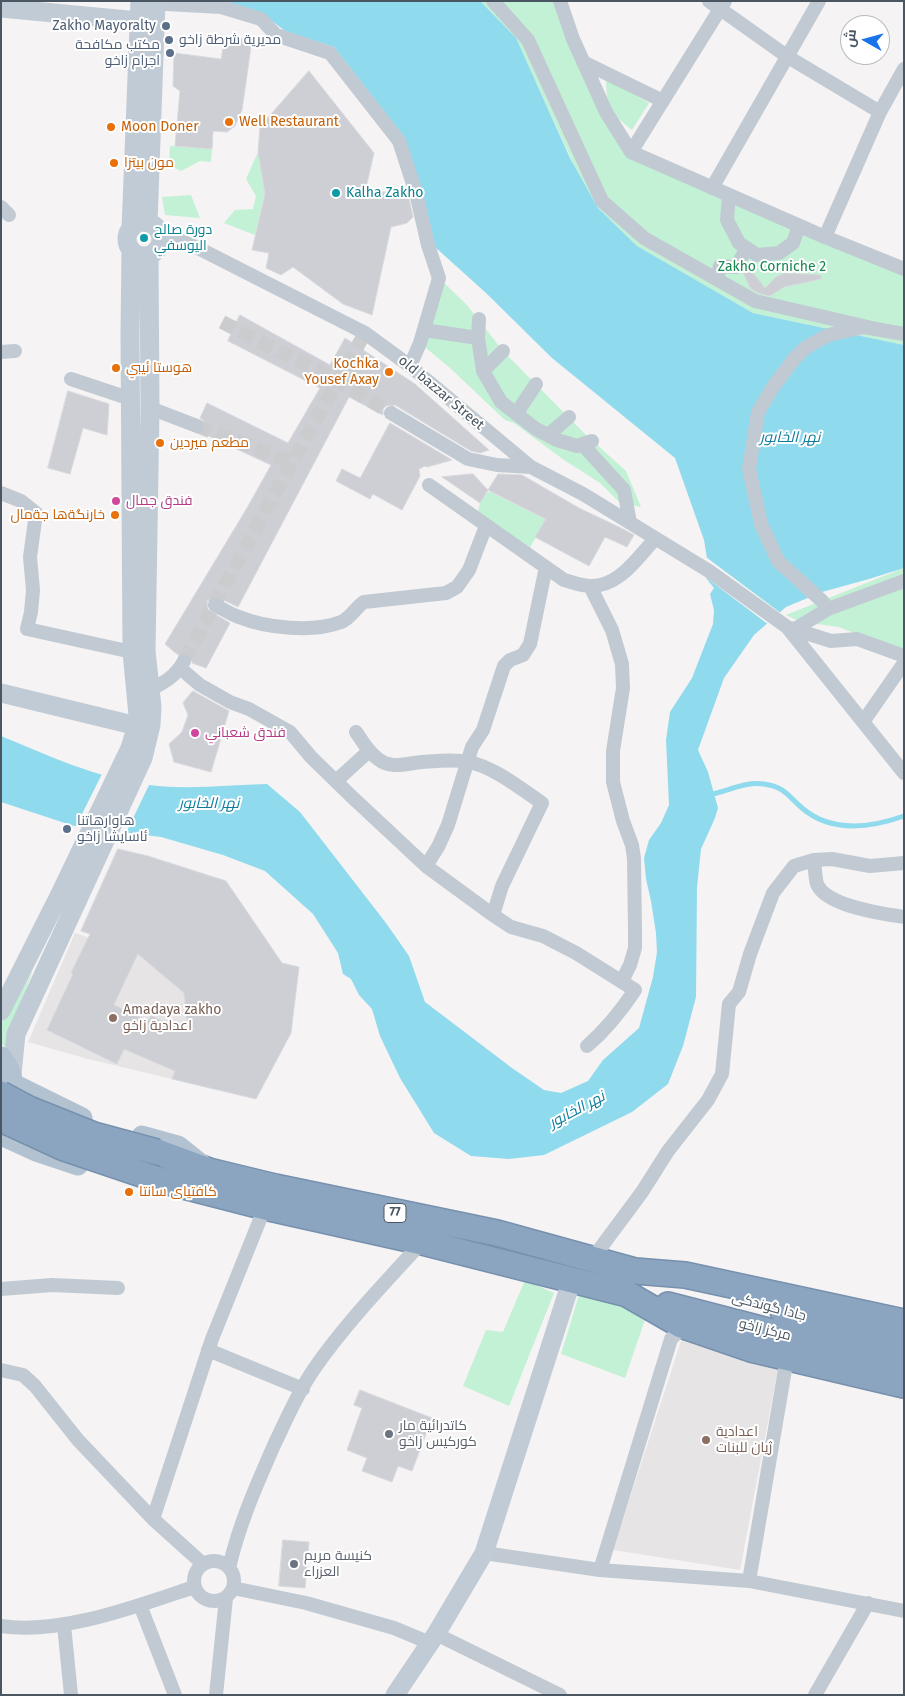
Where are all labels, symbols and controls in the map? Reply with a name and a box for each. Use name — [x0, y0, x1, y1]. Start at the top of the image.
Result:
north arrow — [840, 15, 890, 65]
place label: Zakho Mayoralty — [52, 18, 156, 34]
marker: Zakho Mayoralty — [160, 20, 172, 32]
text: ش — [841, 28, 860, 48]
place label: مديرية شرطة زاخو — [179, 32, 281, 48]
marker: مديرية شرطة زاخو — [163, 34, 175, 46]
place label: مكتب مكافحة اجرام زاخو — [75, 37, 160, 70]
marker: مكتب مكافحة اجرام زاخو — [164, 47, 176, 59]
place label: Well Restaurant — [239, 114, 339, 130]
marker: Well Restaurant — [223, 116, 235, 128]
place label: Moon Doner — [121, 119, 199, 135]
marker: Moon Doner — [105, 121, 117, 133]
place label: مون بيتزا — [124, 155, 174, 171]
marker: مون بيتزا — [108, 157, 120, 169]
place label: Kalha Zakho — [346, 185, 424, 201]
marker: Kalha Zakho — [330, 187, 342, 199]
place label: دورة صالح اليوسفي — [154, 222, 212, 254]
marker: دورة صالح اليوسفي — [138, 232, 150, 244]
park label: Zakho Corniche 2 — [718, 259, 826, 275]
street label: old bazzar Street — [395, 352, 487, 434]
place label: Kochka Yousef Axay — [304, 356, 379, 388]
place label: هوستا ئيبي — [126, 360, 192, 376]
marker: هوستا ئيبي — [110, 362, 122, 374]
marker: Kochka Yousef Axay — [383, 366, 395, 378]
water label: نهر الخابور — [760, 429, 820, 447]
place label: مطعم ميردين — [170, 435, 249, 451]
marker: مطعم ميردين — [154, 437, 166, 449]
place label: فندق جمال — [126, 493, 193, 509]
marker: فندق جمال — [110, 495, 122, 507]
place label: خارنگةها جةمال — [10, 507, 105, 523]
marker: خارنگةها جةمال — [109, 509, 121, 521]
place label: فندق شعباني — [205, 725, 286, 741]
marker: فندق شعباني — [189, 727, 201, 739]
water label: نهر الخابور — [179, 795, 239, 813]
place label: هاوارهاتنا ئاسایشا زاخو — [77, 813, 148, 846]
marker: هاوارهاتنا ئاسایشا زاخو — [61, 823, 73, 835]
place label: Amadaya zakho اعدادية زاخو — [123, 1002, 221, 1034]
marker: Amadaya zakho اعدادية زاخو — [107, 1012, 119, 1024]
water label: نهر الخابور — [546, 1088, 608, 1132]
place label: کافتیای سانتا — [139, 1184, 217, 1200]
marker: کافتیای سانتا — [123, 1186, 135, 1198]
road number: 77 — [384, 1204, 406, 1222]
street label: جادا گوندکی — [730, 1289, 808, 1325]
street label: مركز زاخو — [737, 1315, 793, 1345]
place label: كاتدرائية مار كوركيس زاخو — [399, 1418, 477, 1450]
place label: اعدادية ژیان للبنات — [716, 1424, 772, 1456]
marker: كاتدرائية مار كوركيس زاخو — [383, 1428, 395, 1440]
marker: اعدادية ژیان للبنات — [700, 1434, 712, 1446]
place label: كنيسة مريم العزراء — [304, 1548, 372, 1580]
marker: كنيسة مريم العزراء — [288, 1558, 300, 1570]

